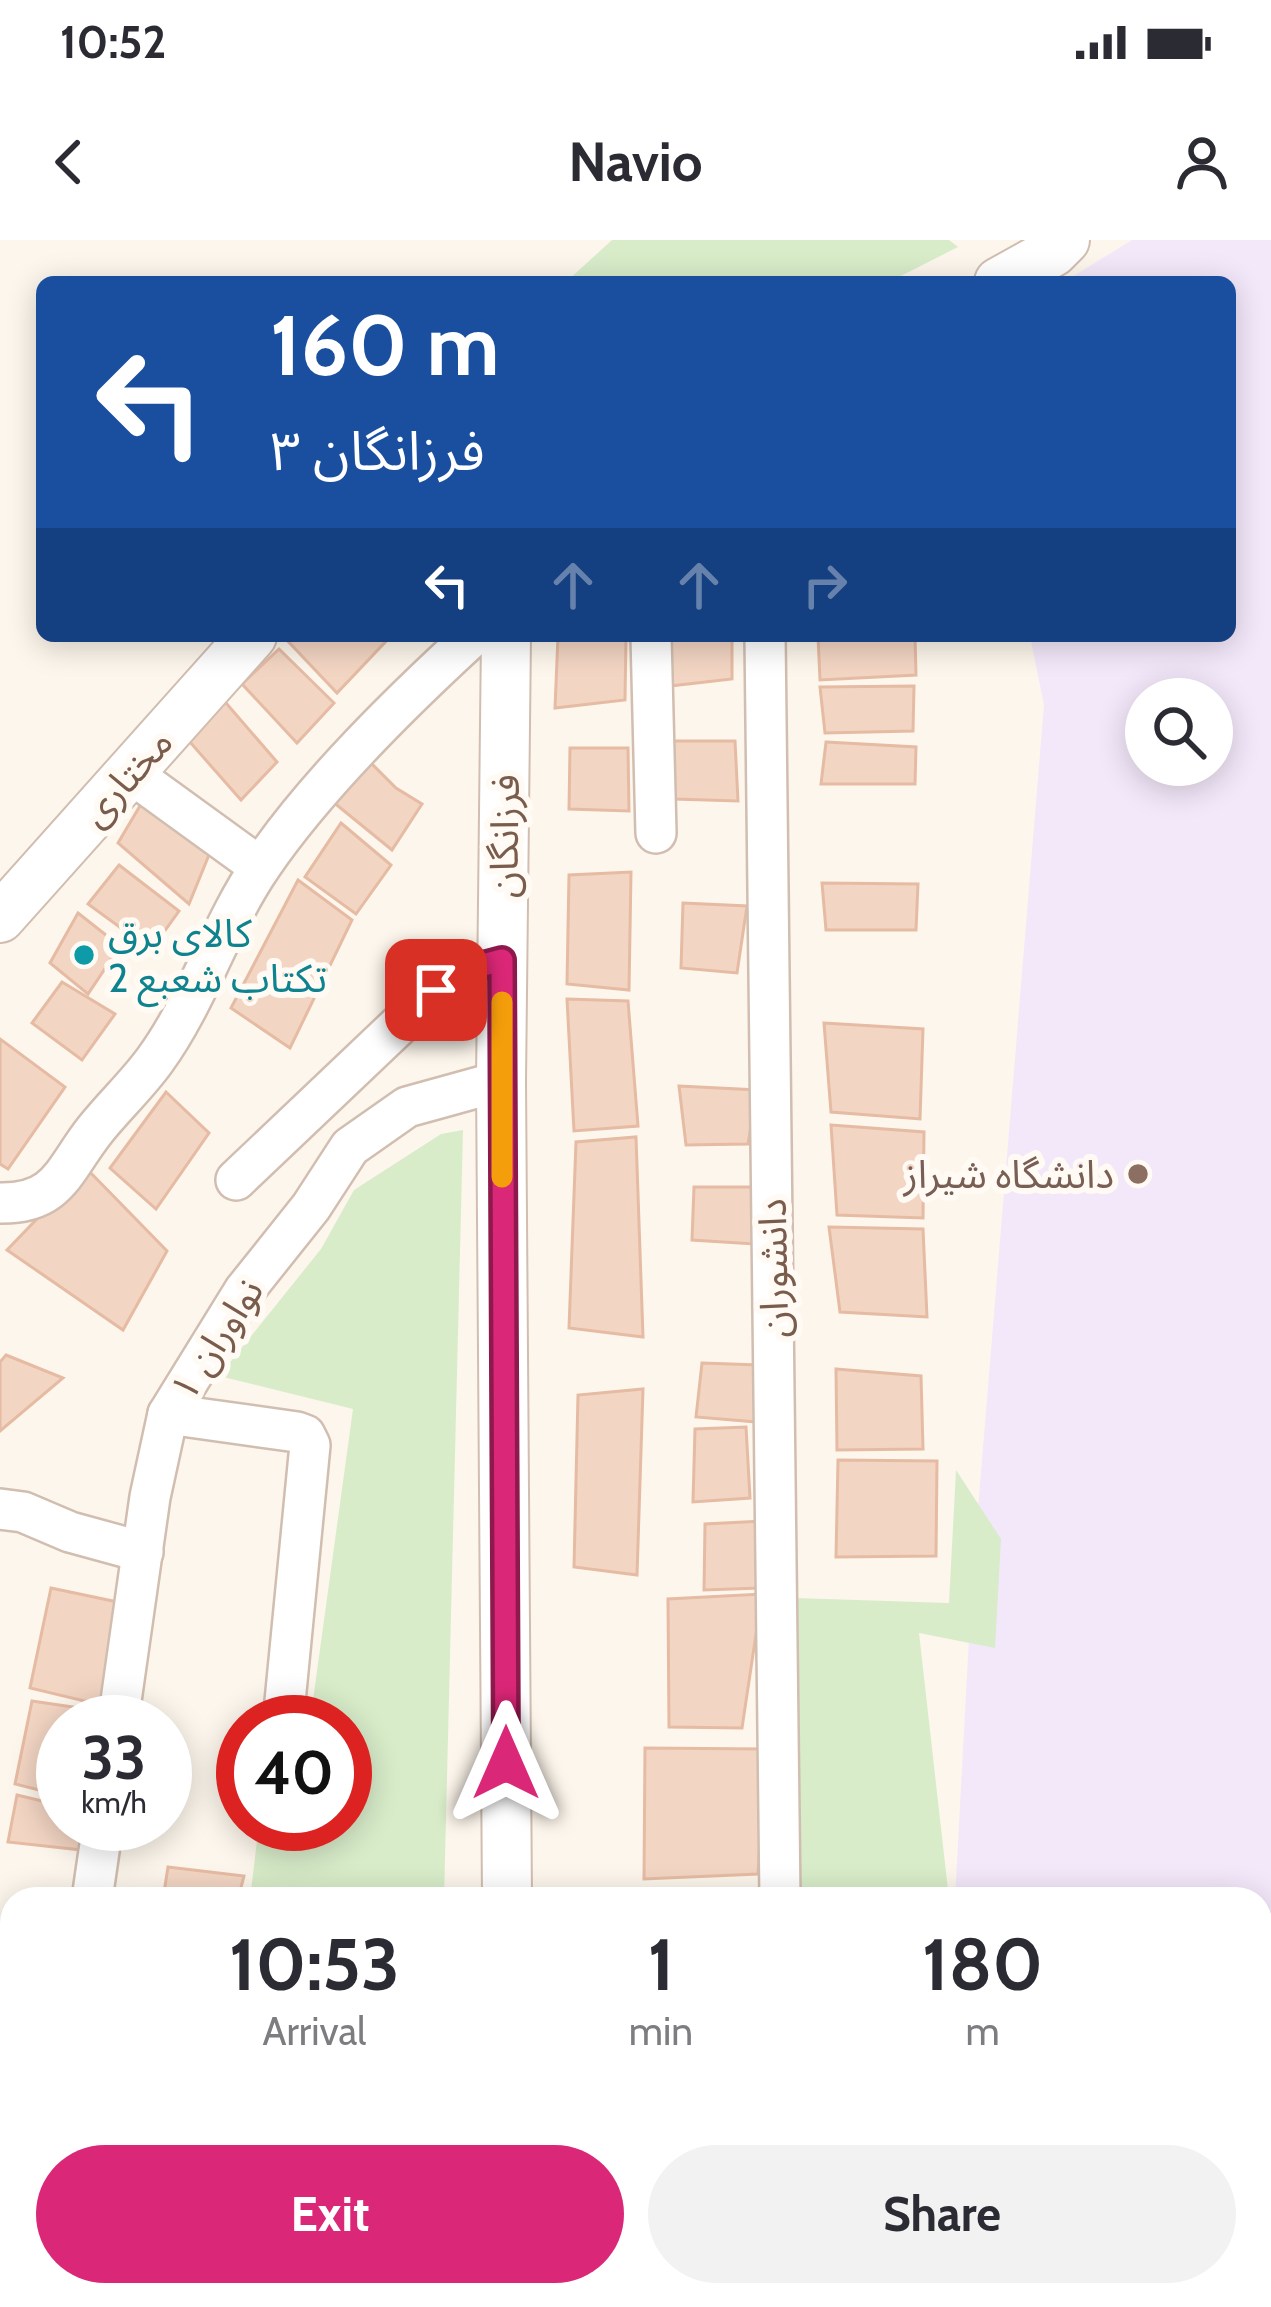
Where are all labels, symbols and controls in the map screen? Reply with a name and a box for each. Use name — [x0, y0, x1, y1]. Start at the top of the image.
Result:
text: 10:52 — [60, 15, 166, 69]
icon: back — [36, 129, 102, 195]
text: Navio — [568, 129, 703, 195]
icon: person — [1169, 129, 1235, 195]
text: 160 m — [270, 294, 499, 396]
icon: left — [72, 324, 228, 480]
text: فرزانگان ۳ — [270, 418, 485, 484]
icon: left — [414, 552, 480, 618]
icon: ahead — [540, 552, 606, 618]
icon: ahead — [666, 552, 732, 618]
icon: right — [792, 552, 858, 618]
map controls — [1125, 678, 1233, 786]
button: search — [1125, 678, 1233, 786]
street label: مختاری — [70, 718, 182, 836]
street label: فرزانگان — [479, 774, 529, 898]
place label: کالای برق تکتاب شعبع 2 — [108, 909, 327, 1008]
pin — [385, 939, 487, 1041]
marker: کالای برق تکتاب شعبع 2 — [71, 942, 97, 968]
icon: arrive — [403, 957, 469, 1023]
place label: دانشگاه شیراز — [903, 1150, 1114, 1198]
marker: دانشگاه شیراز — [1125, 1161, 1151, 1187]
street label: دانشوران — [748, 1198, 798, 1338]
street label: نواوران ۱ — [159, 1269, 273, 1409]
speed limit sign: 40 — [216, 1695, 372, 1851]
position arrow — [443, 1700, 569, 1826]
text: 33 — [82, 1721, 146, 1794]
text: km/h — [81, 1784, 147, 1821]
text: 10:53 — [229, 1921, 400, 2008]
text: 1 — [648, 1921, 674, 2008]
text: 180 — [922, 1921, 1043, 2008]
text: Arrival — [263, 2007, 366, 2055]
text: min — [629, 2007, 693, 2055]
text: m — [965, 2007, 1000, 2055]
button: Exit — [36, 2145, 624, 2283]
button: Share — [648, 2145, 1236, 2283]

